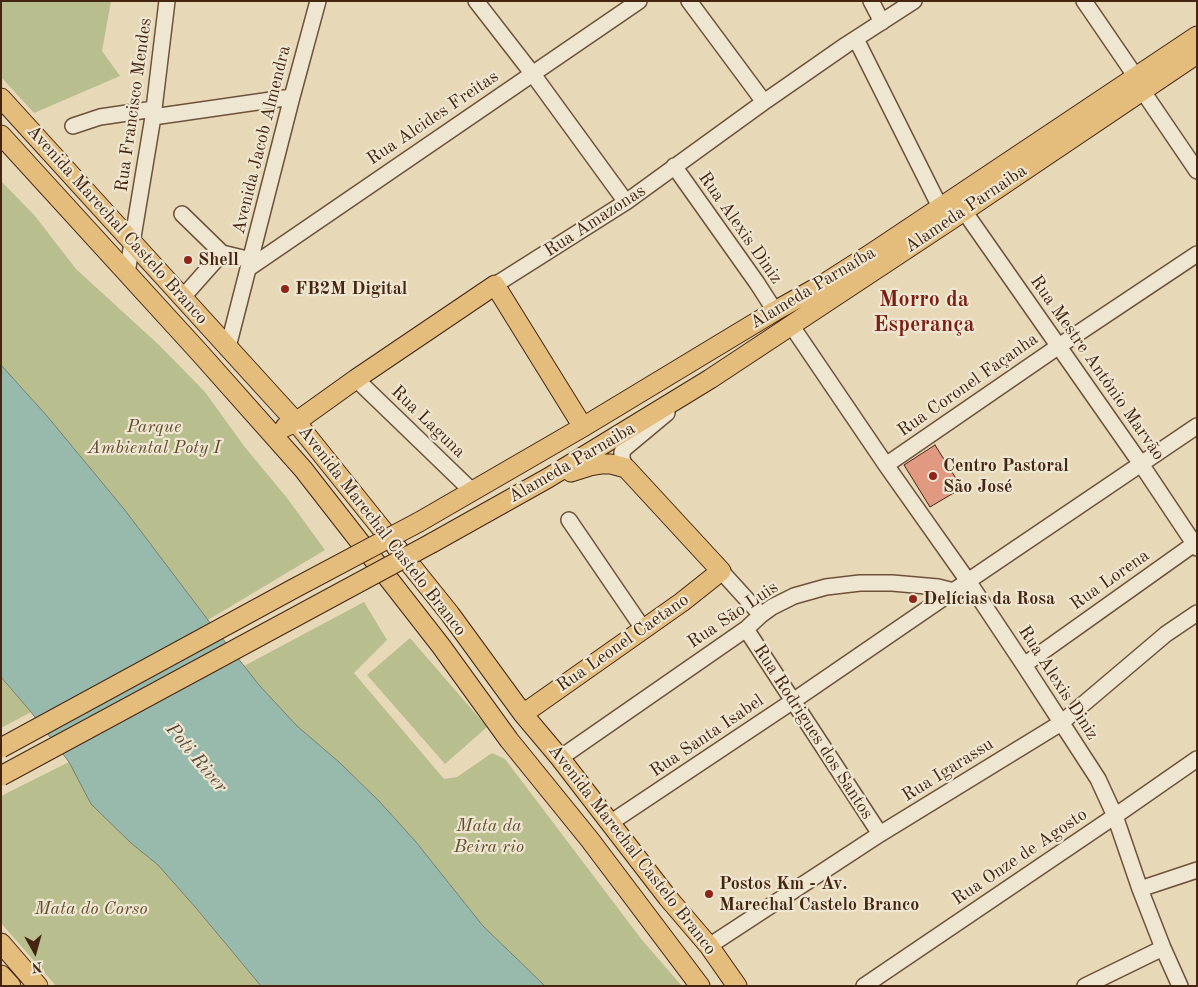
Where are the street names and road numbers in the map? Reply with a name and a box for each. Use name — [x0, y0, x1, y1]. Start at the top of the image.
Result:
street label: Rua Francisco Mendes — [111, 17, 157, 193]
street label: Avenida Jacob Almendra — [228, 43, 296, 237]
street label: Rua Alcides Freitas — [363, 66, 503, 170]
street label: Avenida Marechal Castelo Branco — [22, 121, 212, 329]
street label: Alameda Parnaiba — [901, 160, 1031, 258]
street label: Rua Alexis Diniz — [693, 168, 787, 288]
street label: Rua Amazonas — [540, 180, 650, 262]
street label: Alameda Parnaíba — [746, 242, 880, 334]
street label: Rua Mestre Antônio Marvão — [1025, 271, 1169, 465]
street label: Rua Coronel Façanha — [894, 328, 1042, 442]
street label: Rua Laguna — [386, 381, 470, 463]
street label: Alameda Parnaiba — [505, 418, 639, 508]
street label: Avenida Marechal Castelo Branco — [293, 422, 471, 640]
street label: Rua Lorena — [1066, 545, 1154, 615]
street label: Rua São Luis — [684, 577, 782, 653]
street label: Rua Leonel Caetano — [553, 589, 693, 697]
street label: Rua Alexis Diniz — [1013, 622, 1103, 744]
street label: Rua Rodrigues dos Santos — [748, 640, 878, 824]
street label: Rua Santa Isabel — [646, 690, 768, 782]
street label: Rua Igarassu — [898, 733, 998, 807]
street label: Avenida Marechal Castelo Branco — [543, 741, 721, 959]
street label: Rua Onze de Agosto — [948, 804, 1092, 910]

